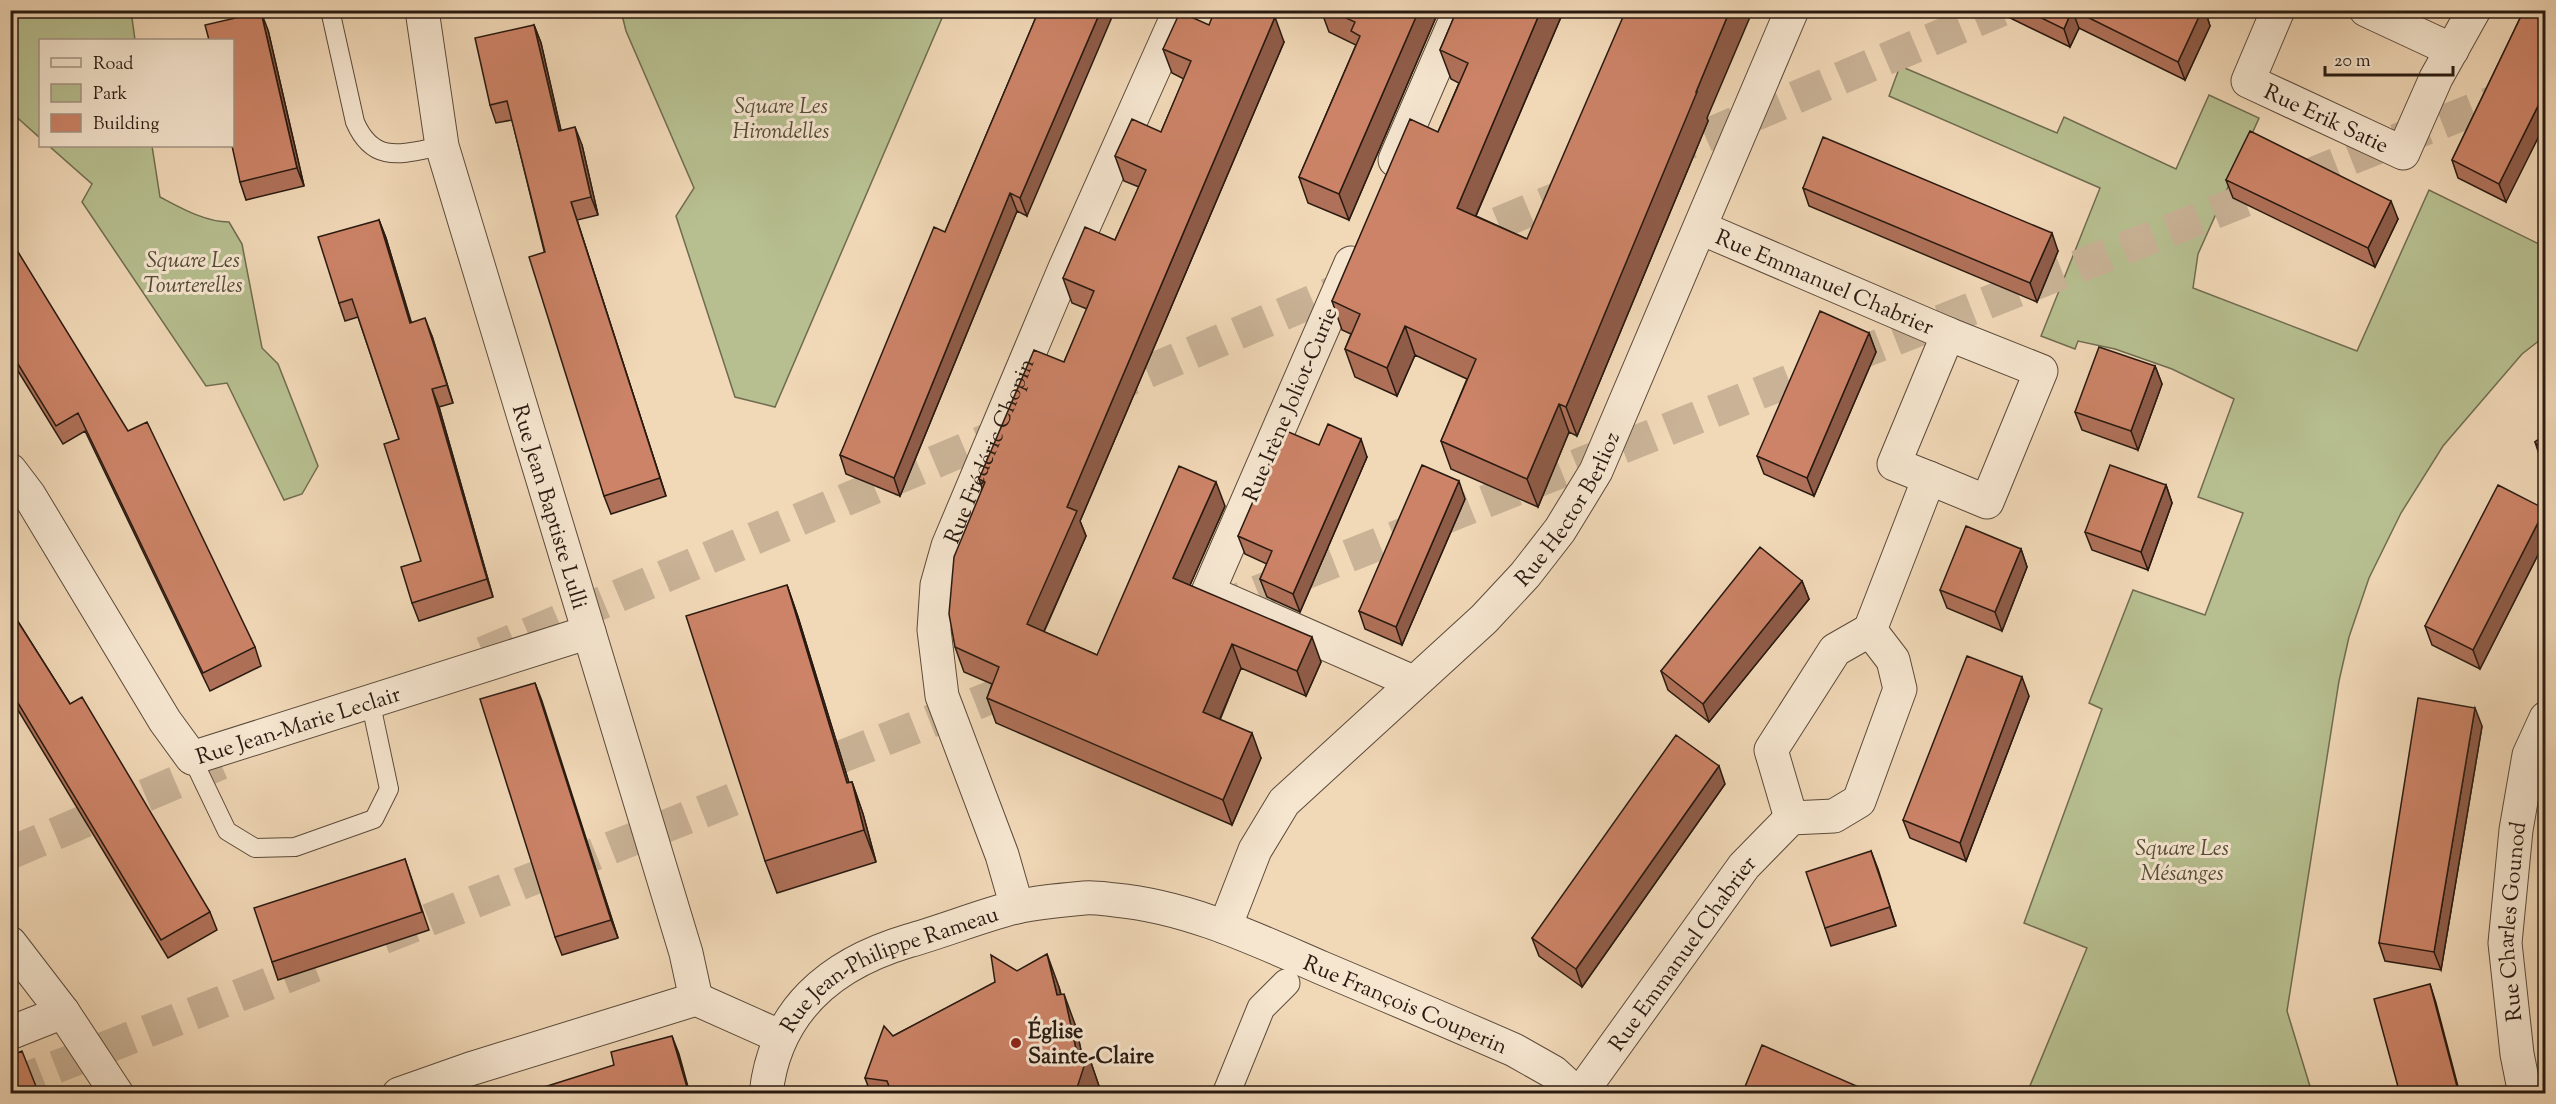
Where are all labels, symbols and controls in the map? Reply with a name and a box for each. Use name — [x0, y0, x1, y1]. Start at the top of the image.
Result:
legend — [39, 39, 234, 147]
scale bar — [2325, 39, 2452, 77]
text: 20 m — [2334, 49, 2371, 75]
text: Road — [93, 52, 133, 78]
street label: Rue Erik Satie — [2258, 78, 2393, 163]
text: Park — [93, 82, 128, 108]
park label: Square Les Hirondelles — [733, 92, 829, 149]
text: Building — [93, 112, 159, 138]
street label: Rue Emmanuel Chabrier — [1710, 223, 1938, 345]
park label: Square Les Tourterelles — [143, 246, 243, 303]
street label: Rue Irène Joliot-Curie — [1236, 303, 1347, 507]
street label: Rue Frédéric Chopin — [938, 354, 1044, 549]
street label: Rue Jean Baptiste Lulli — [502, 401, 594, 614]
street label: Rue Hector Berlioz — [1509, 427, 1630, 595]
street label: Rue Jean-Marie Leclair — [192, 680, 405, 775]
street label: Rue Charles Gounod — [2492, 819, 2536, 1023]
park label: Square Les Mésanges — [2135, 834, 2229, 891]
street label: Rue Emmanuel Chabrier — [1603, 849, 1765, 1059]
street label: Rue Jean-Philippe Rameau — [774, 900, 1003, 1040]
street label: Rue François Couperin — [1297, 949, 1512, 1064]
place label: Église Sainte-Claire — [1028, 1016, 1154, 1074]
marker: Église Sainte-Claire — [1009, 1036, 1023, 1050]

